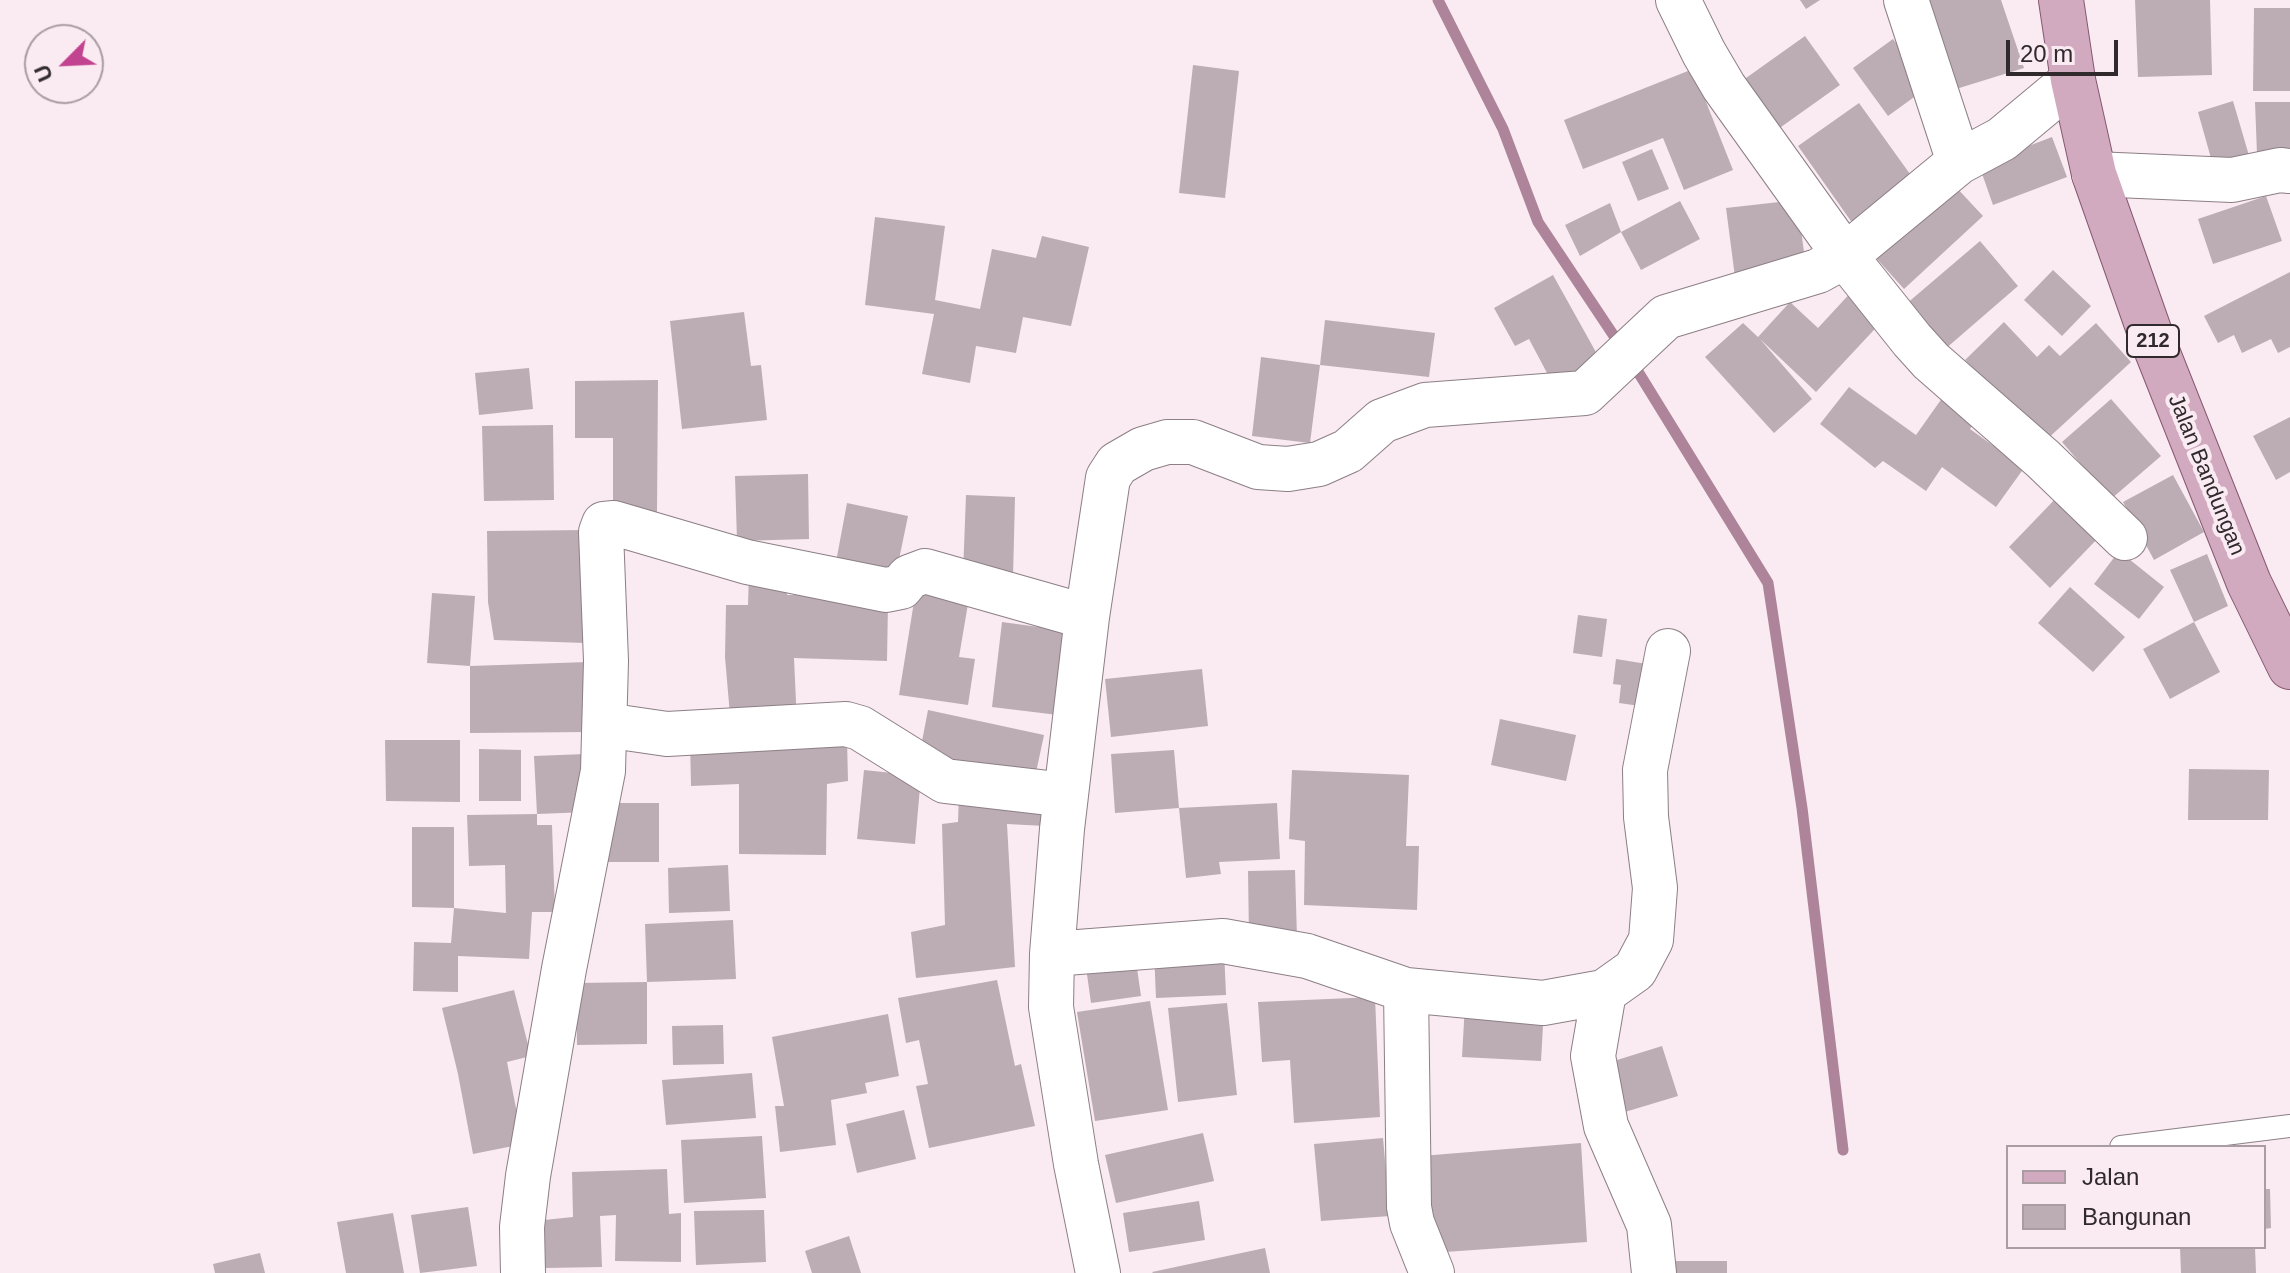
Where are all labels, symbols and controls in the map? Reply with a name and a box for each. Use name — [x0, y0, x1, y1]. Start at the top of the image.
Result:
north arrow — [24, 24, 104, 104]
scale bar — [2010, 24, 2122, 74]
text: 20 m — [2020, 40, 2073, 67]
text: U — [29, 61, 58, 86]
road number: 212 — [2127, 325, 2179, 357]
street label: Jalan Bandungan — [2162, 391, 2250, 559]
legend — [2006, 1145, 2266, 1249]
text: Jalan — [2082, 1163, 2139, 1190]
text: Bangunan — [2082, 1203, 2191, 1230]

